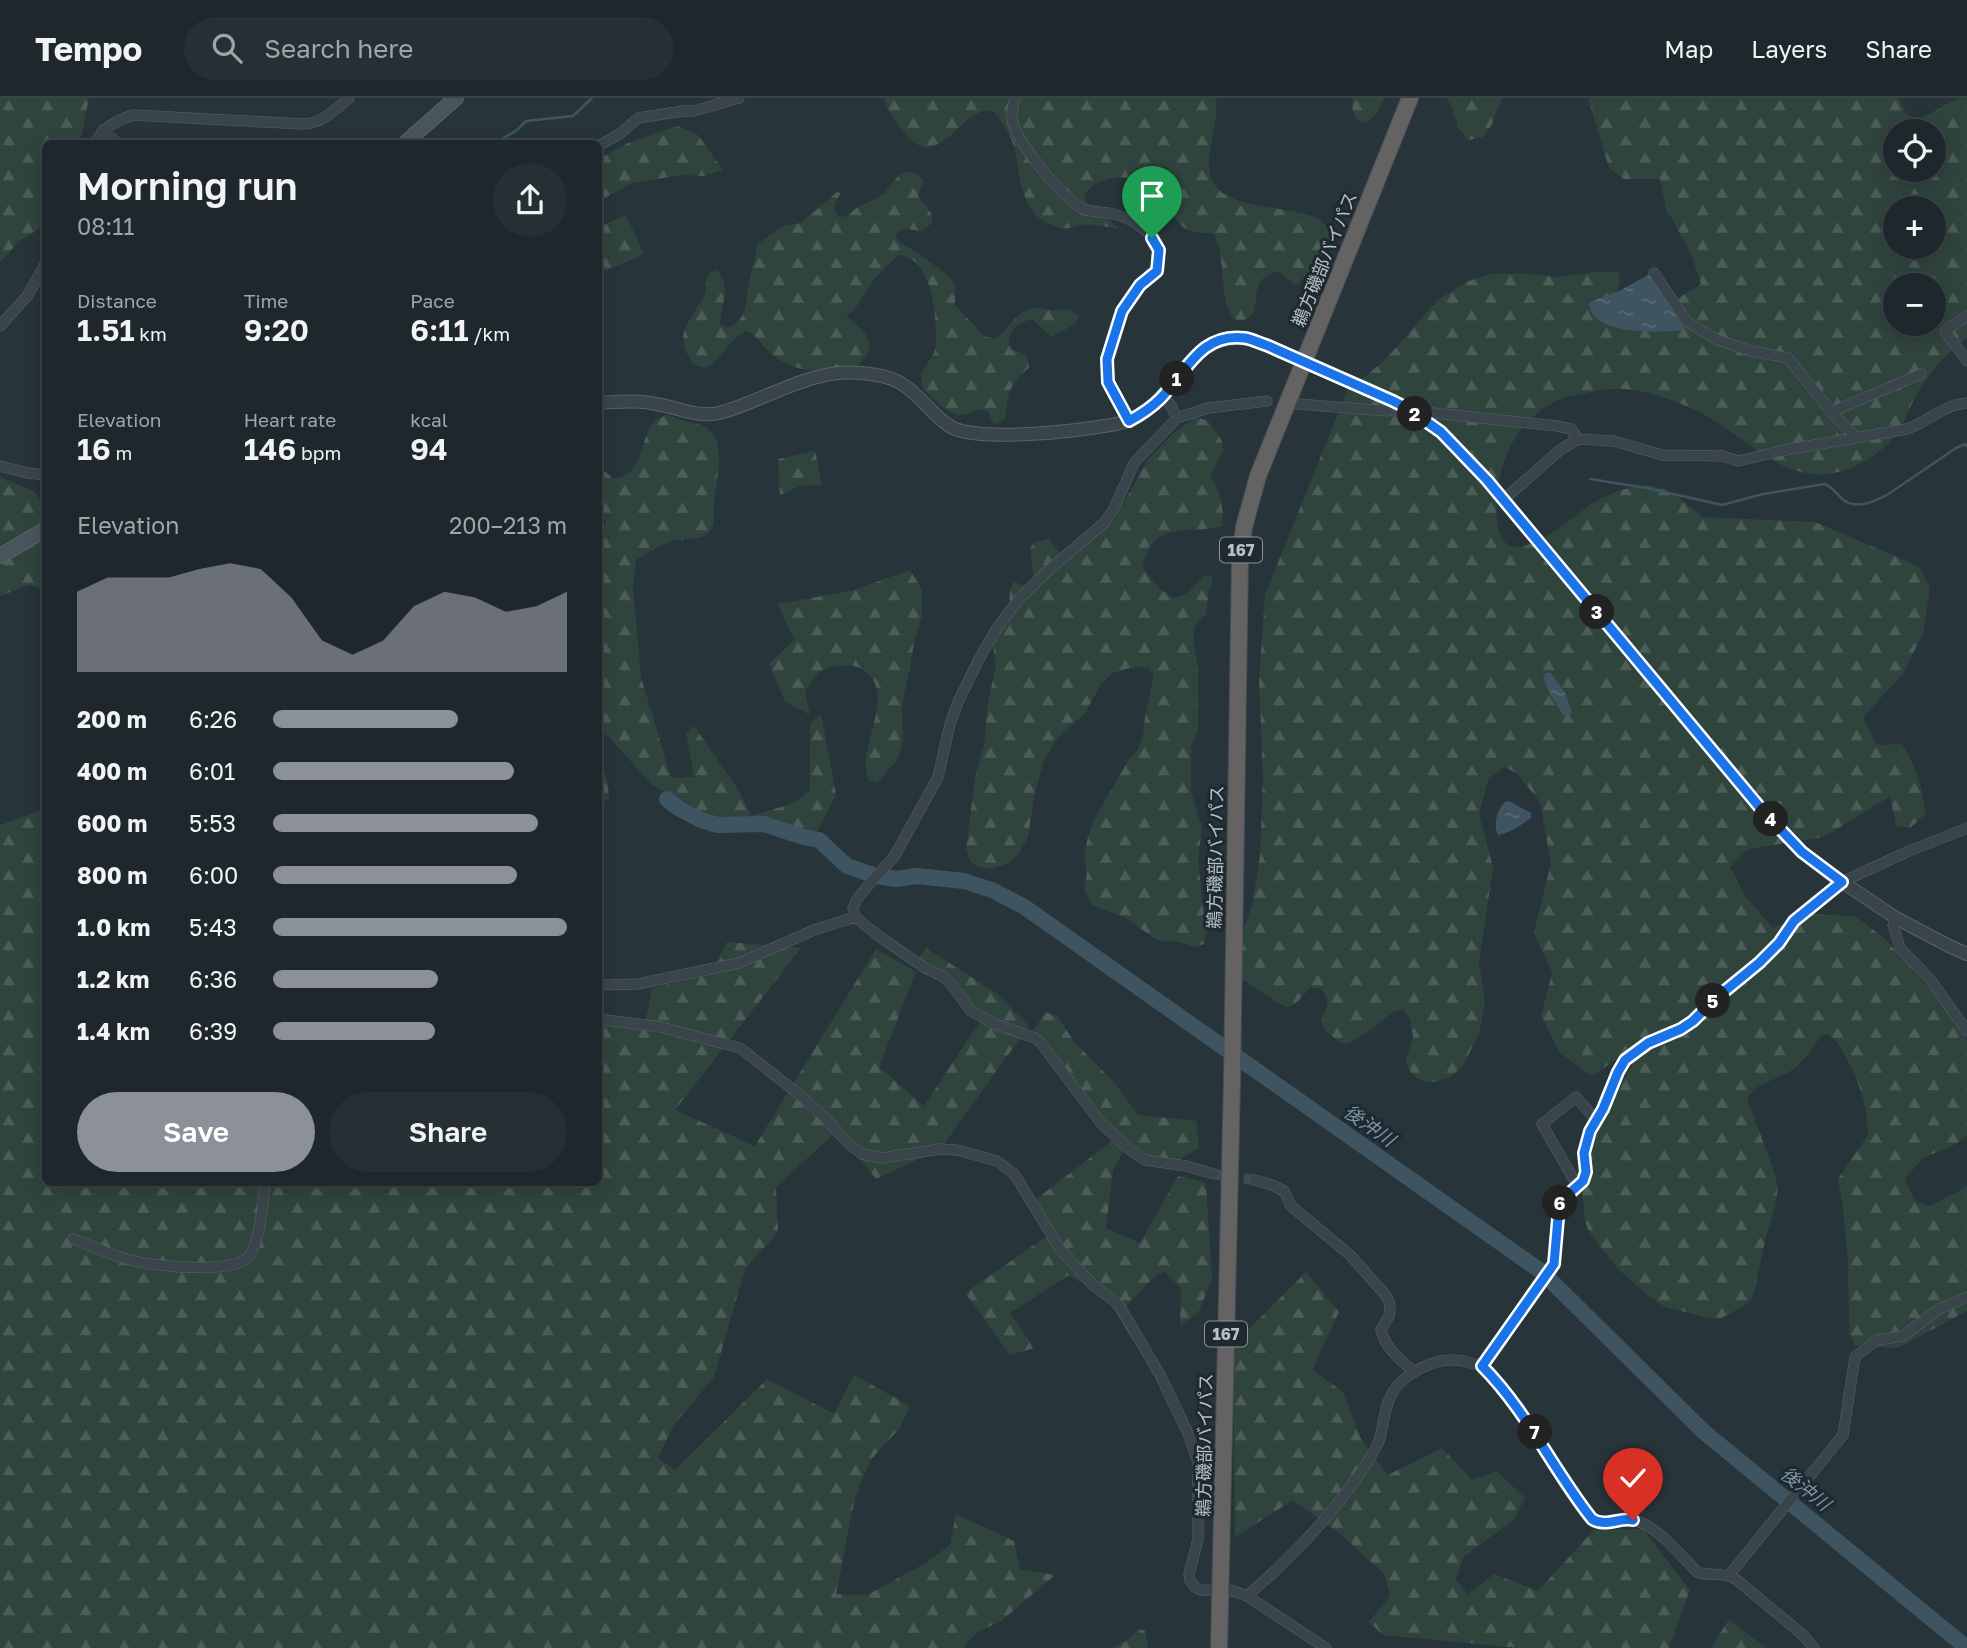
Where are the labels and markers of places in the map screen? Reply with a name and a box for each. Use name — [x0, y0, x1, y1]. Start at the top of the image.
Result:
pin — [1122, 166, 1182, 238]
pin: 1 — [1160, 362, 1194, 396]
pin: 2 — [1398, 396, 1432, 432]
pin: 3 — [1580, 594, 1614, 630]
pin: 4 — [1754, 802, 1788, 836]
pin: 5 — [1696, 984, 1730, 1018]
pin: 6 — [1542, 1186, 1578, 1220]
pin: 7 — [1518, 1414, 1552, 1450]
pin — [1603, 1448, 1663, 1520]

